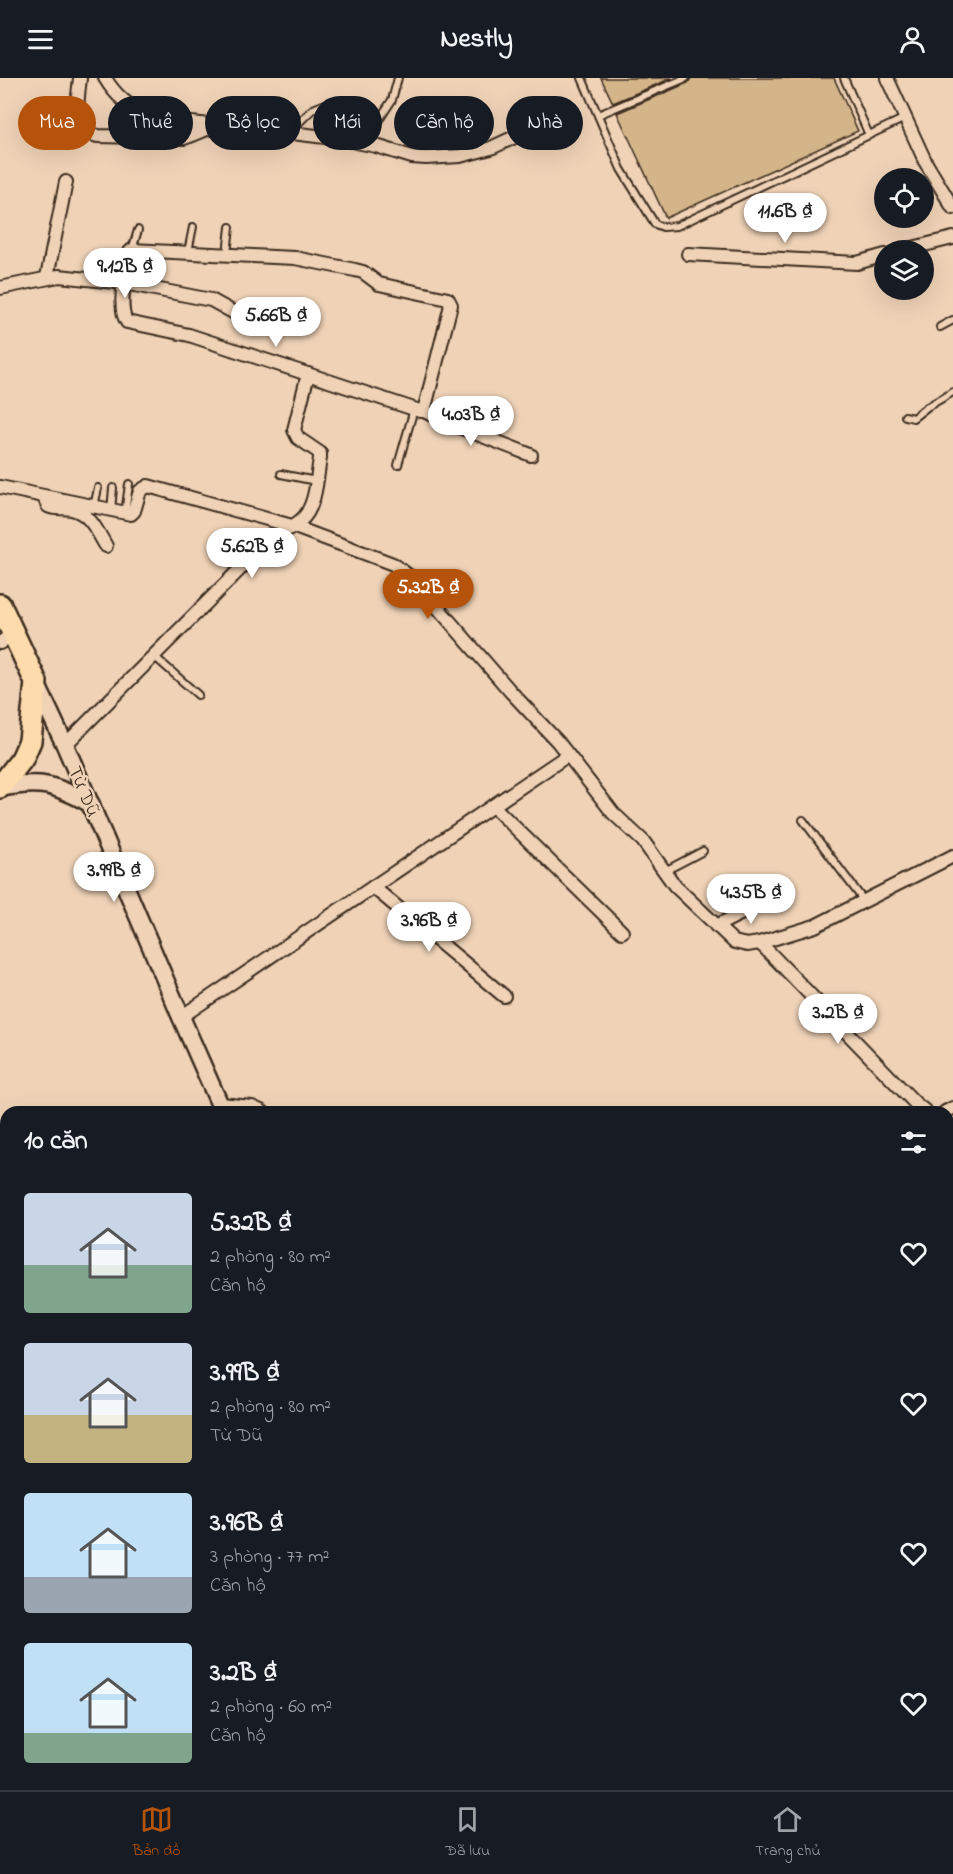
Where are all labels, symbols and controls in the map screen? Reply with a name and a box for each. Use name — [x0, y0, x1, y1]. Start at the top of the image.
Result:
text: Nestly — [440, 20, 513, 59]
icon: menu — [24, 23, 57, 56]
icon: person — [896, 23, 929, 56]
chip: Mua — [18, 96, 96, 150]
chip: Thuê — [108, 96, 193, 150]
chip: Bộ lọc — [205, 96, 301, 150]
chip: Mới — [313, 96, 382, 150]
chip: Căn hộ — [394, 96, 494, 150]
chip: Nhà — [506, 96, 583, 150]
map controls — [874, 168, 934, 300]
button: locate — [874, 168, 934, 228]
pin: 11.6B ₫ — [730, 193, 840, 244]
text: 11.6B ₫ — [758, 198, 812, 227]
button: layers — [874, 240, 934, 300]
pin: 9.12B ₫ — [70, 248, 180, 299]
text: 9.12B ₫ — [97, 253, 153, 282]
pin: 5.66B ₫ — [221, 297, 331, 348]
text: 5.66B ₫ — [245, 302, 307, 331]
pin: 4.03B ₫ — [416, 396, 526, 447]
text: 4.03B ₫ — [442, 401, 500, 430]
pin: 5.62B ₫ — [197, 528, 307, 579]
text: 5.62B ₫ — [220, 533, 284, 562]
pin: 5.32B ₫ — [373, 569, 483, 620]
text: 5.32B ₫ — [397, 574, 459, 603]
street label: Từ Dũ — [59, 762, 106, 822]
pin: 3.99B ₫ — [59, 852, 169, 903]
text: 3.99B ₫ — [87, 857, 141, 886]
pin: 4.35B ₫ — [696, 874, 806, 925]
text: 4.35B ₫ — [721, 879, 781, 908]
pin: 3.96B ₫ — [374, 902, 484, 953]
text: 3.96B ₫ — [401, 907, 457, 936]
pin: 3.2B ₫ — [789, 994, 887, 1045]
text: 3.2B ₫ — [812, 999, 864, 1028]
text: 10 căn — [24, 1123, 88, 1161]
icon: filters — [897, 1126, 930, 1159]
text: 5.32B ₫ — [210, 1205, 291, 1243]
icon: home — [72, 1217, 144, 1289]
icon: heart — [897, 1237, 930, 1270]
text: 2 phòng · 80 m² — [210, 1243, 331, 1272]
text: Căn hộ — [210, 1272, 265, 1301]
text: 3.99B ₫ — [210, 1355, 279, 1393]
icon: home — [72, 1367, 144, 1439]
icon: heart — [897, 1387, 930, 1420]
text: 2 phòng · 80 m² — [210, 1393, 331, 1422]
text: Từ Dũ — [210, 1422, 263, 1451]
text: 3.96B ₫ — [210, 1505, 283, 1543]
icon: home — [72, 1517, 144, 1589]
icon: heart — [897, 1537, 930, 1570]
text: 3 phòng · 77 m² — [210, 1543, 330, 1572]
text: Căn hộ — [210, 1572, 265, 1601]
text: 3.2B ₫ — [210, 1655, 277, 1693]
icon: home — [72, 1667, 144, 1739]
icon: heart — [897, 1687, 930, 1720]
text: 2 phòng · 60 m² — [210, 1693, 332, 1722]
text: Căn hộ — [210, 1722, 265, 1751]
tab: Bản đồ — [132, 1803, 180, 1863]
tab: Đã lưu — [445, 1803, 490, 1863]
tab: Trang chủ — [755, 1803, 821, 1863]

